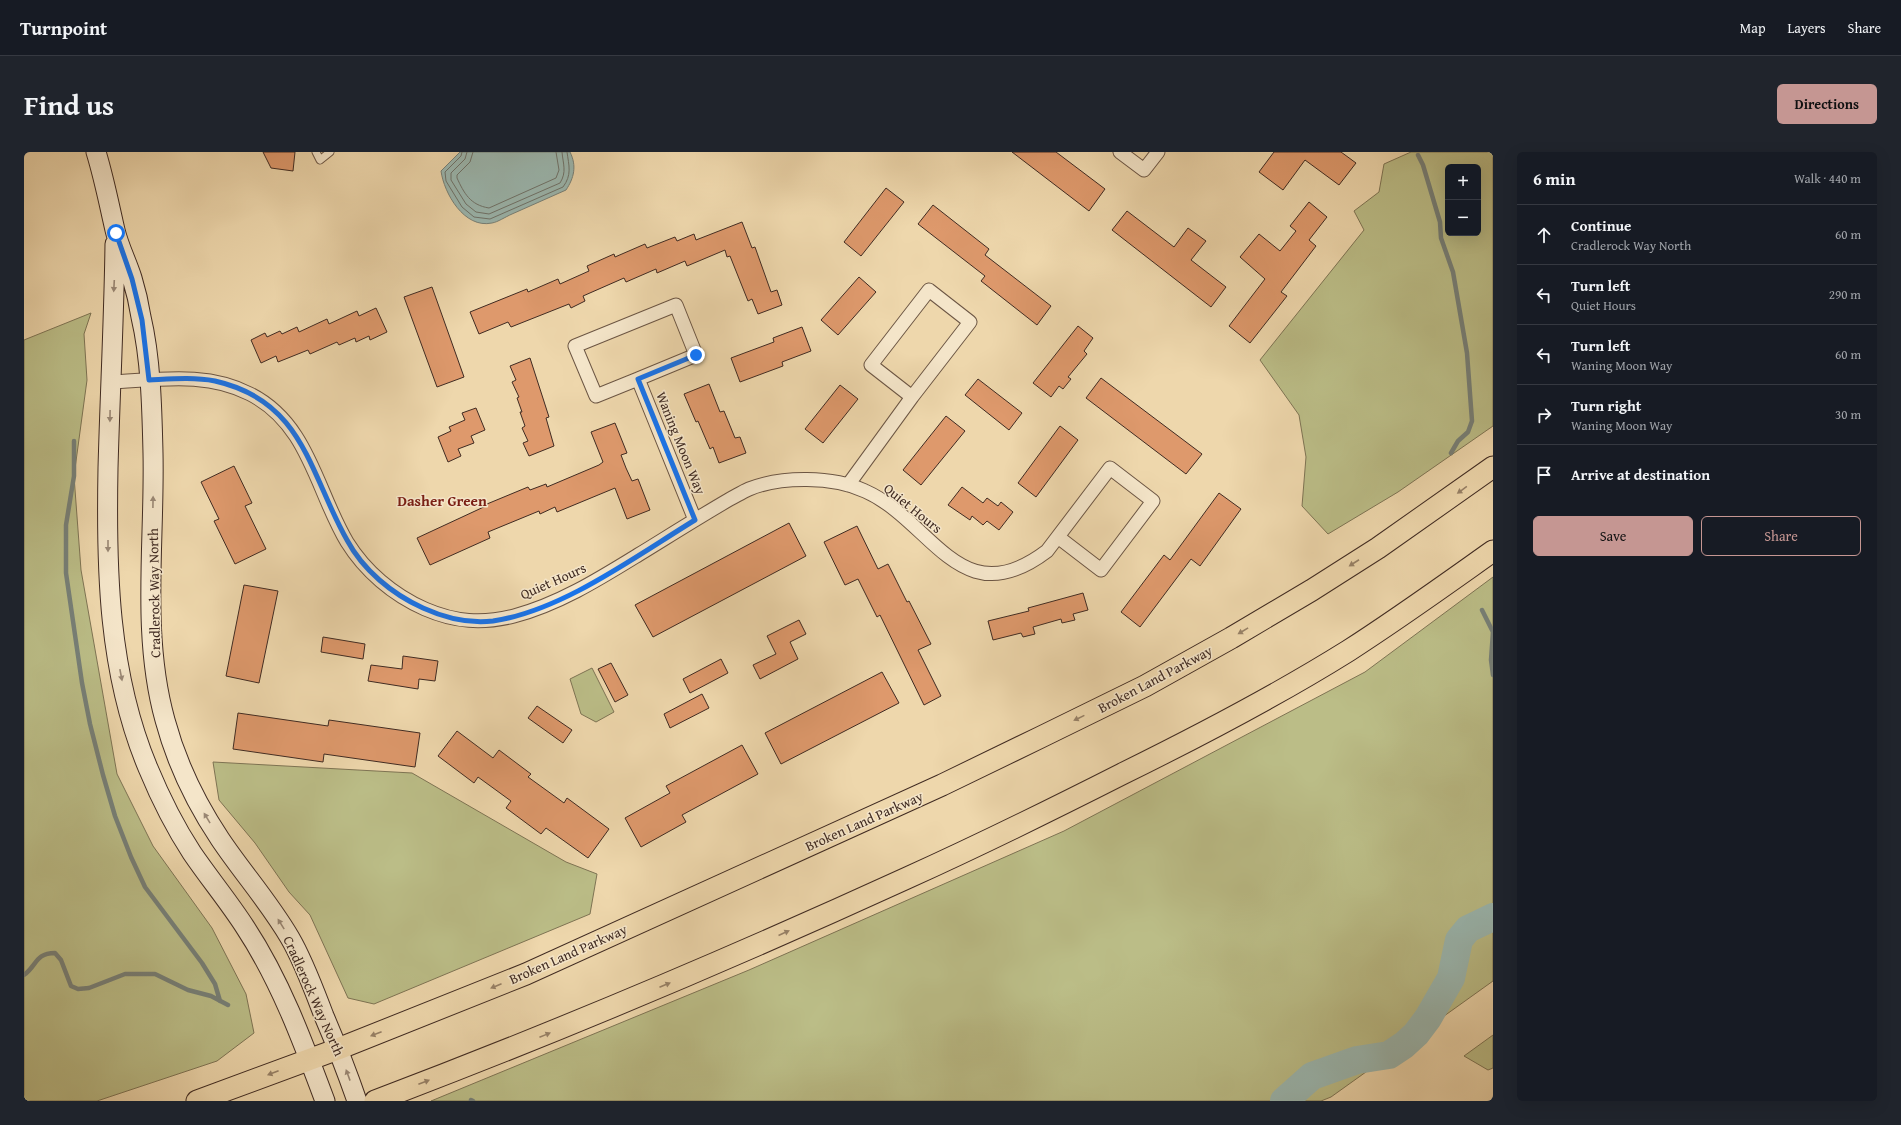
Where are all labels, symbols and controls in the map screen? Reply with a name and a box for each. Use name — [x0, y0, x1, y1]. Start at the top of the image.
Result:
text: Turnpoint — [20, 14, 107, 42]
text: Map — [1740, 18, 1766, 38]
text: Layers — [1788, 18, 1826, 38]
text: Share — [1848, 18, 1881, 38]
text: Find us — [24, 84, 114, 125]
button: Directions — [1777, 84, 1877, 124]
map controls — [1445, 164, 1481, 236]
button: + — [1445, 164, 1481, 200]
text: 6 min — [1533, 166, 1575, 191]
text: Walk · 440 m — [1794, 169, 1861, 188]
button: − — [1445, 200, 1481, 236]
text: Continue — [1571, 215, 1632, 236]
route start — [107, 224, 125, 242]
icon: ahead — [1533, 224, 1555, 246]
text: 60 m — [1835, 225, 1861, 244]
text: Cradlerock Way North — [1571, 236, 1691, 255]
text: Turn left — [1571, 275, 1630, 296]
one-way arrow — [111, 280, 118, 292]
icon: left — [1533, 284, 1555, 306]
text: 290 m — [1829, 285, 1861, 304]
text: Quiet Hours — [1571, 296, 1636, 315]
text: Turn left — [1571, 335, 1630, 356]
icon: left — [1533, 344, 1555, 366]
text: 60 m — [1835, 345, 1861, 364]
route end — [687, 346, 705, 364]
text: Waning Moon Way — [1571, 356, 1673, 375]
street label: Waning Moon Way — [651, 389, 711, 497]
text: Turn right — [1571, 395, 1642, 416]
icon: right — [1533, 404, 1555, 426]
text: 30 m — [1835, 405, 1861, 424]
one-way arrow — [106, 410, 113, 422]
text: Waning Moon Way — [1571, 416, 1673, 435]
icon: arrive — [1533, 464, 1555, 486]
text: Arrive at destination — [1571, 464, 1710, 485]
street label: Quiet Hours — [880, 478, 946, 538]
one-way arrow — [1456, 486, 1467, 494]
district label: Dasher Green — [397, 490, 487, 511]
one-way arrow — [150, 496, 157, 508]
button: Save — [1533, 516, 1693, 556]
button: Share — [1701, 516, 1861, 556]
street label: Cradlerock Way North — [143, 528, 165, 658]
one-way arrow — [105, 540, 111, 553]
street label: Quiet Hours — [517, 558, 589, 604]
one-way arrow — [1349, 559, 1359, 567]
one-way arrow — [1238, 627, 1248, 635]
street label: Broken Land Parkway — [1094, 640, 1216, 718]
one-way arrow — [118, 669, 124, 681]
one-way arrow — [1073, 715, 1085, 721]
street label: Broken Land Parkway — [802, 786, 926, 856]
one-way arrow — [204, 812, 211, 824]
one-way arrow — [278, 918, 285, 930]
street label: Broken Land Parkway — [506, 919, 630, 989]
one-way arrow — [779, 930, 790, 936]
street label: Cradlerock Way North — [279, 933, 350, 1059]
one-way arrow — [660, 981, 672, 987]
one-way arrow — [491, 983, 502, 989]
one-way arrow — [369, 1031, 381, 1037]
one-way arrow — [540, 1032, 551, 1038]
one-way arrow — [344, 1068, 350, 1080]
one-way arrow — [267, 1071, 279, 1077]
one-way arrow — [419, 1079, 431, 1085]

